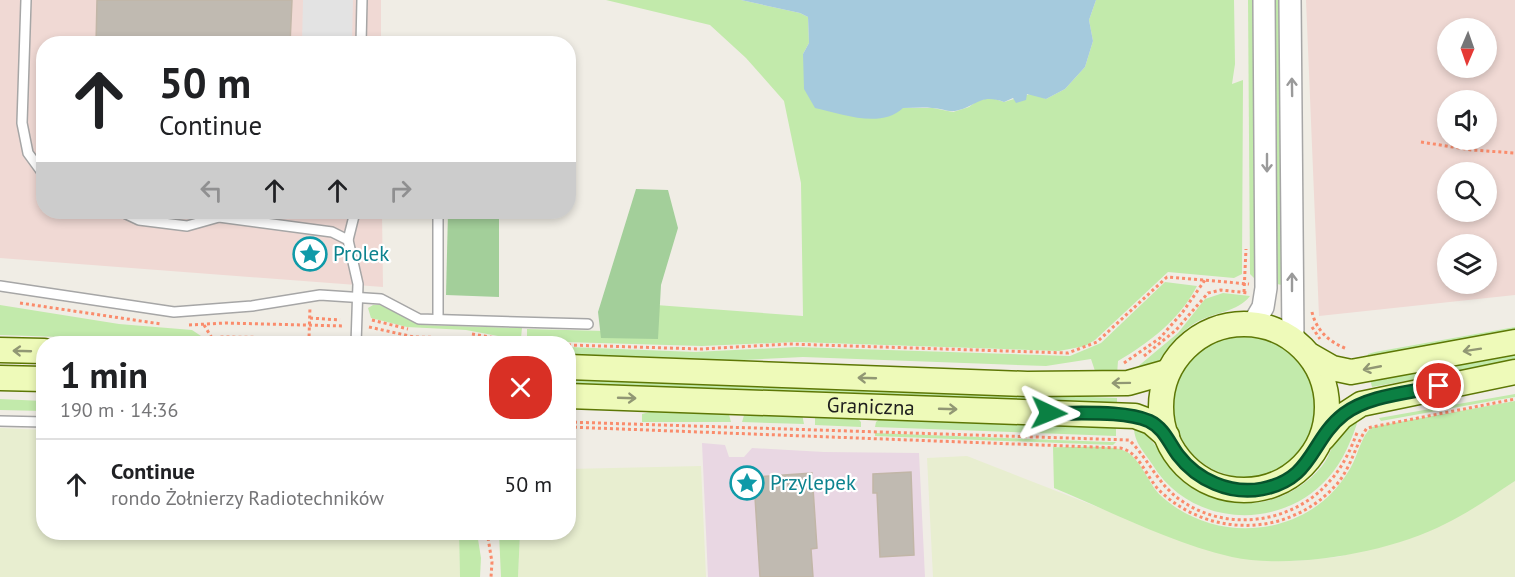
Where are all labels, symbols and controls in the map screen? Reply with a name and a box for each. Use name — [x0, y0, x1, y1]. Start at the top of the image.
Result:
north arrow — [1437, 18, 1497, 78]
map controls — [1437, 18, 1497, 294]
text: 50 m — [159, 55, 251, 110]
icon: ahead — [60, 60, 138, 138]
one-way arrow — [1287, 77, 1298, 97]
button: sound — [1437, 90, 1497, 150]
text: Continue — [159, 108, 262, 142]
one-way arrow — [1261, 153, 1273, 173]
button: search — [1437, 162, 1497, 222]
icon: left — [195, 174, 228, 207]
icon: ahead — [258, 174, 291, 207]
icon: ahead — [321, 174, 354, 207]
icon: right — [384, 174, 417, 207]
button: layers — [1437, 234, 1497, 294]
place icon: Prolek — [292, 236, 328, 272]
place label: Prolek — [333, 240, 389, 267]
one-way arrow — [1286, 272, 1298, 292]
one-way arrow — [1463, 344, 1483, 355]
one-way arrow — [12, 345, 32, 356]
text: 1 min — [60, 351, 148, 398]
button: close — [489, 356, 552, 419]
pin — [1413, 360, 1464, 411]
one-way arrow — [1363, 363, 1382, 374]
icon: arrive — [1422, 369, 1455, 402]
one-way arrow — [858, 372, 878, 383]
one-way arrow — [1111, 377, 1131, 389]
position arrow — [1017, 381, 1081, 445]
street label: Graniczna — [826, 391, 915, 421]
one-way arrow — [616, 392, 636, 403]
text: 190 m · 14:36 — [60, 397, 178, 423]
one-way arrow — [937, 404, 957, 415]
text: Continue — [111, 457, 195, 485]
place icon: Przylepek — [729, 465, 765, 501]
icon: ahead — [60, 468, 93, 501]
place label: Przylepek — [770, 469, 856, 496]
text: 50 m — [504, 470, 552, 498]
text: rondo Żołnierzy Radiotechników — [111, 485, 384, 511]

